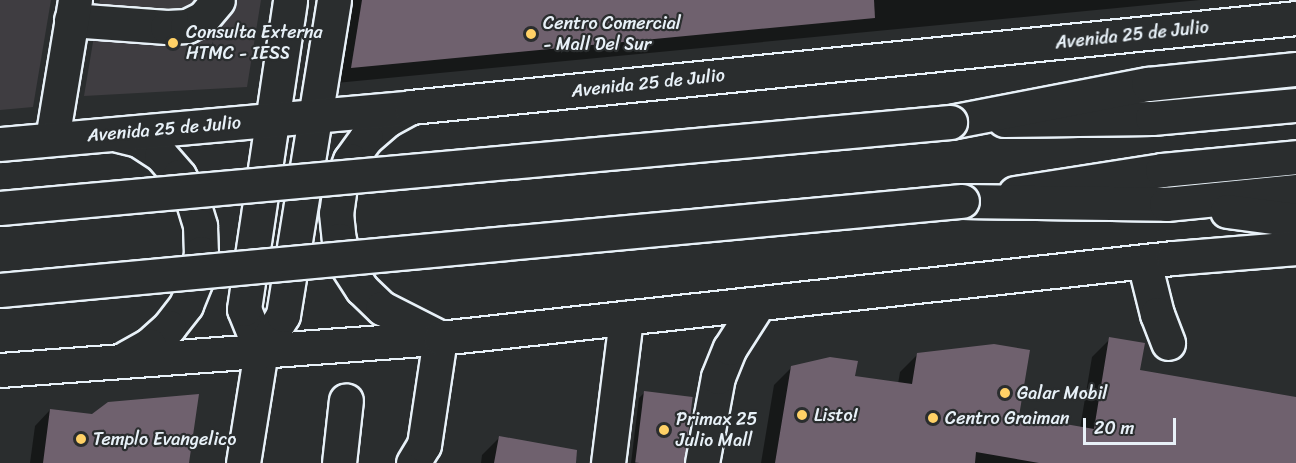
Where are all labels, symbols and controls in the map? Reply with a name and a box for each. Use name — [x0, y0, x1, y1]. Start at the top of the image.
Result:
place label: Centro Comercial - Mall Del Sur — [543, 13, 681, 56]
street label: Avenida 25 de Julio — [1054, 16, 1210, 54]
place label: Consulta Externa HTMC - IESS — [186, 22, 323, 64]
marker: Centro Comercial - Mall Del Sur — [524, 27, 538, 41]
marker: Consulta Externa HTMC - IESS — [164, 34, 182, 52]
street label: Avenida 25 de Julio — [570, 64, 726, 102]
street label: Avenida 25 de Julio — [86, 112, 242, 146]
place label: Galar Mobil — [1017, 382, 1107, 404]
marker: Galar Mobil — [998, 386, 1012, 400]
place label: Listo! — [814, 404, 857, 426]
scale bar — [1086, 406, 1179, 444]
place label: Centro Graiman — [945, 407, 1069, 429]
marker: Listo! — [795, 408, 809, 422]
place label: Primax 25 Julio Mall — [676, 409, 757, 452]
marker: Centro Graiman — [926, 411, 940, 425]
text: 20 m — [1094, 412, 1134, 444]
marker: Primax 25 Julio Mall — [657, 423, 671, 437]
place label: Templo Evangelico — [93, 428, 237, 450]
marker: Templo Evangelico — [74, 432, 88, 446]

